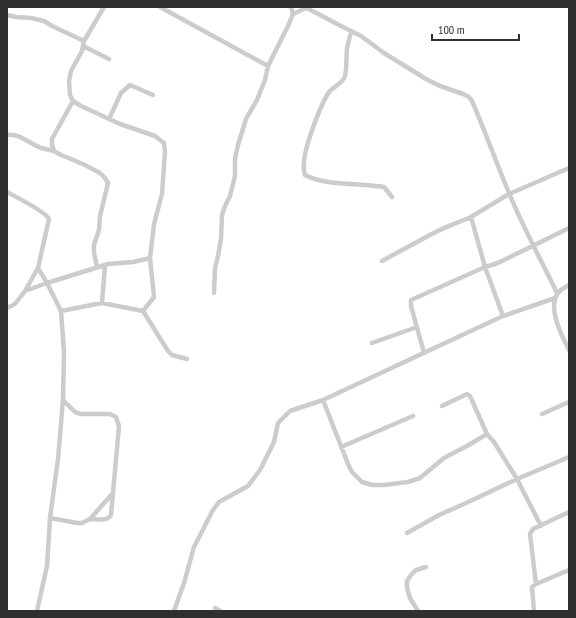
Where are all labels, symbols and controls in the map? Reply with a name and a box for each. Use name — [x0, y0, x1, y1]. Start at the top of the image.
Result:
scale bar — [432, 16, 519, 42]
text: 100 m — [438, 22, 465, 37]

